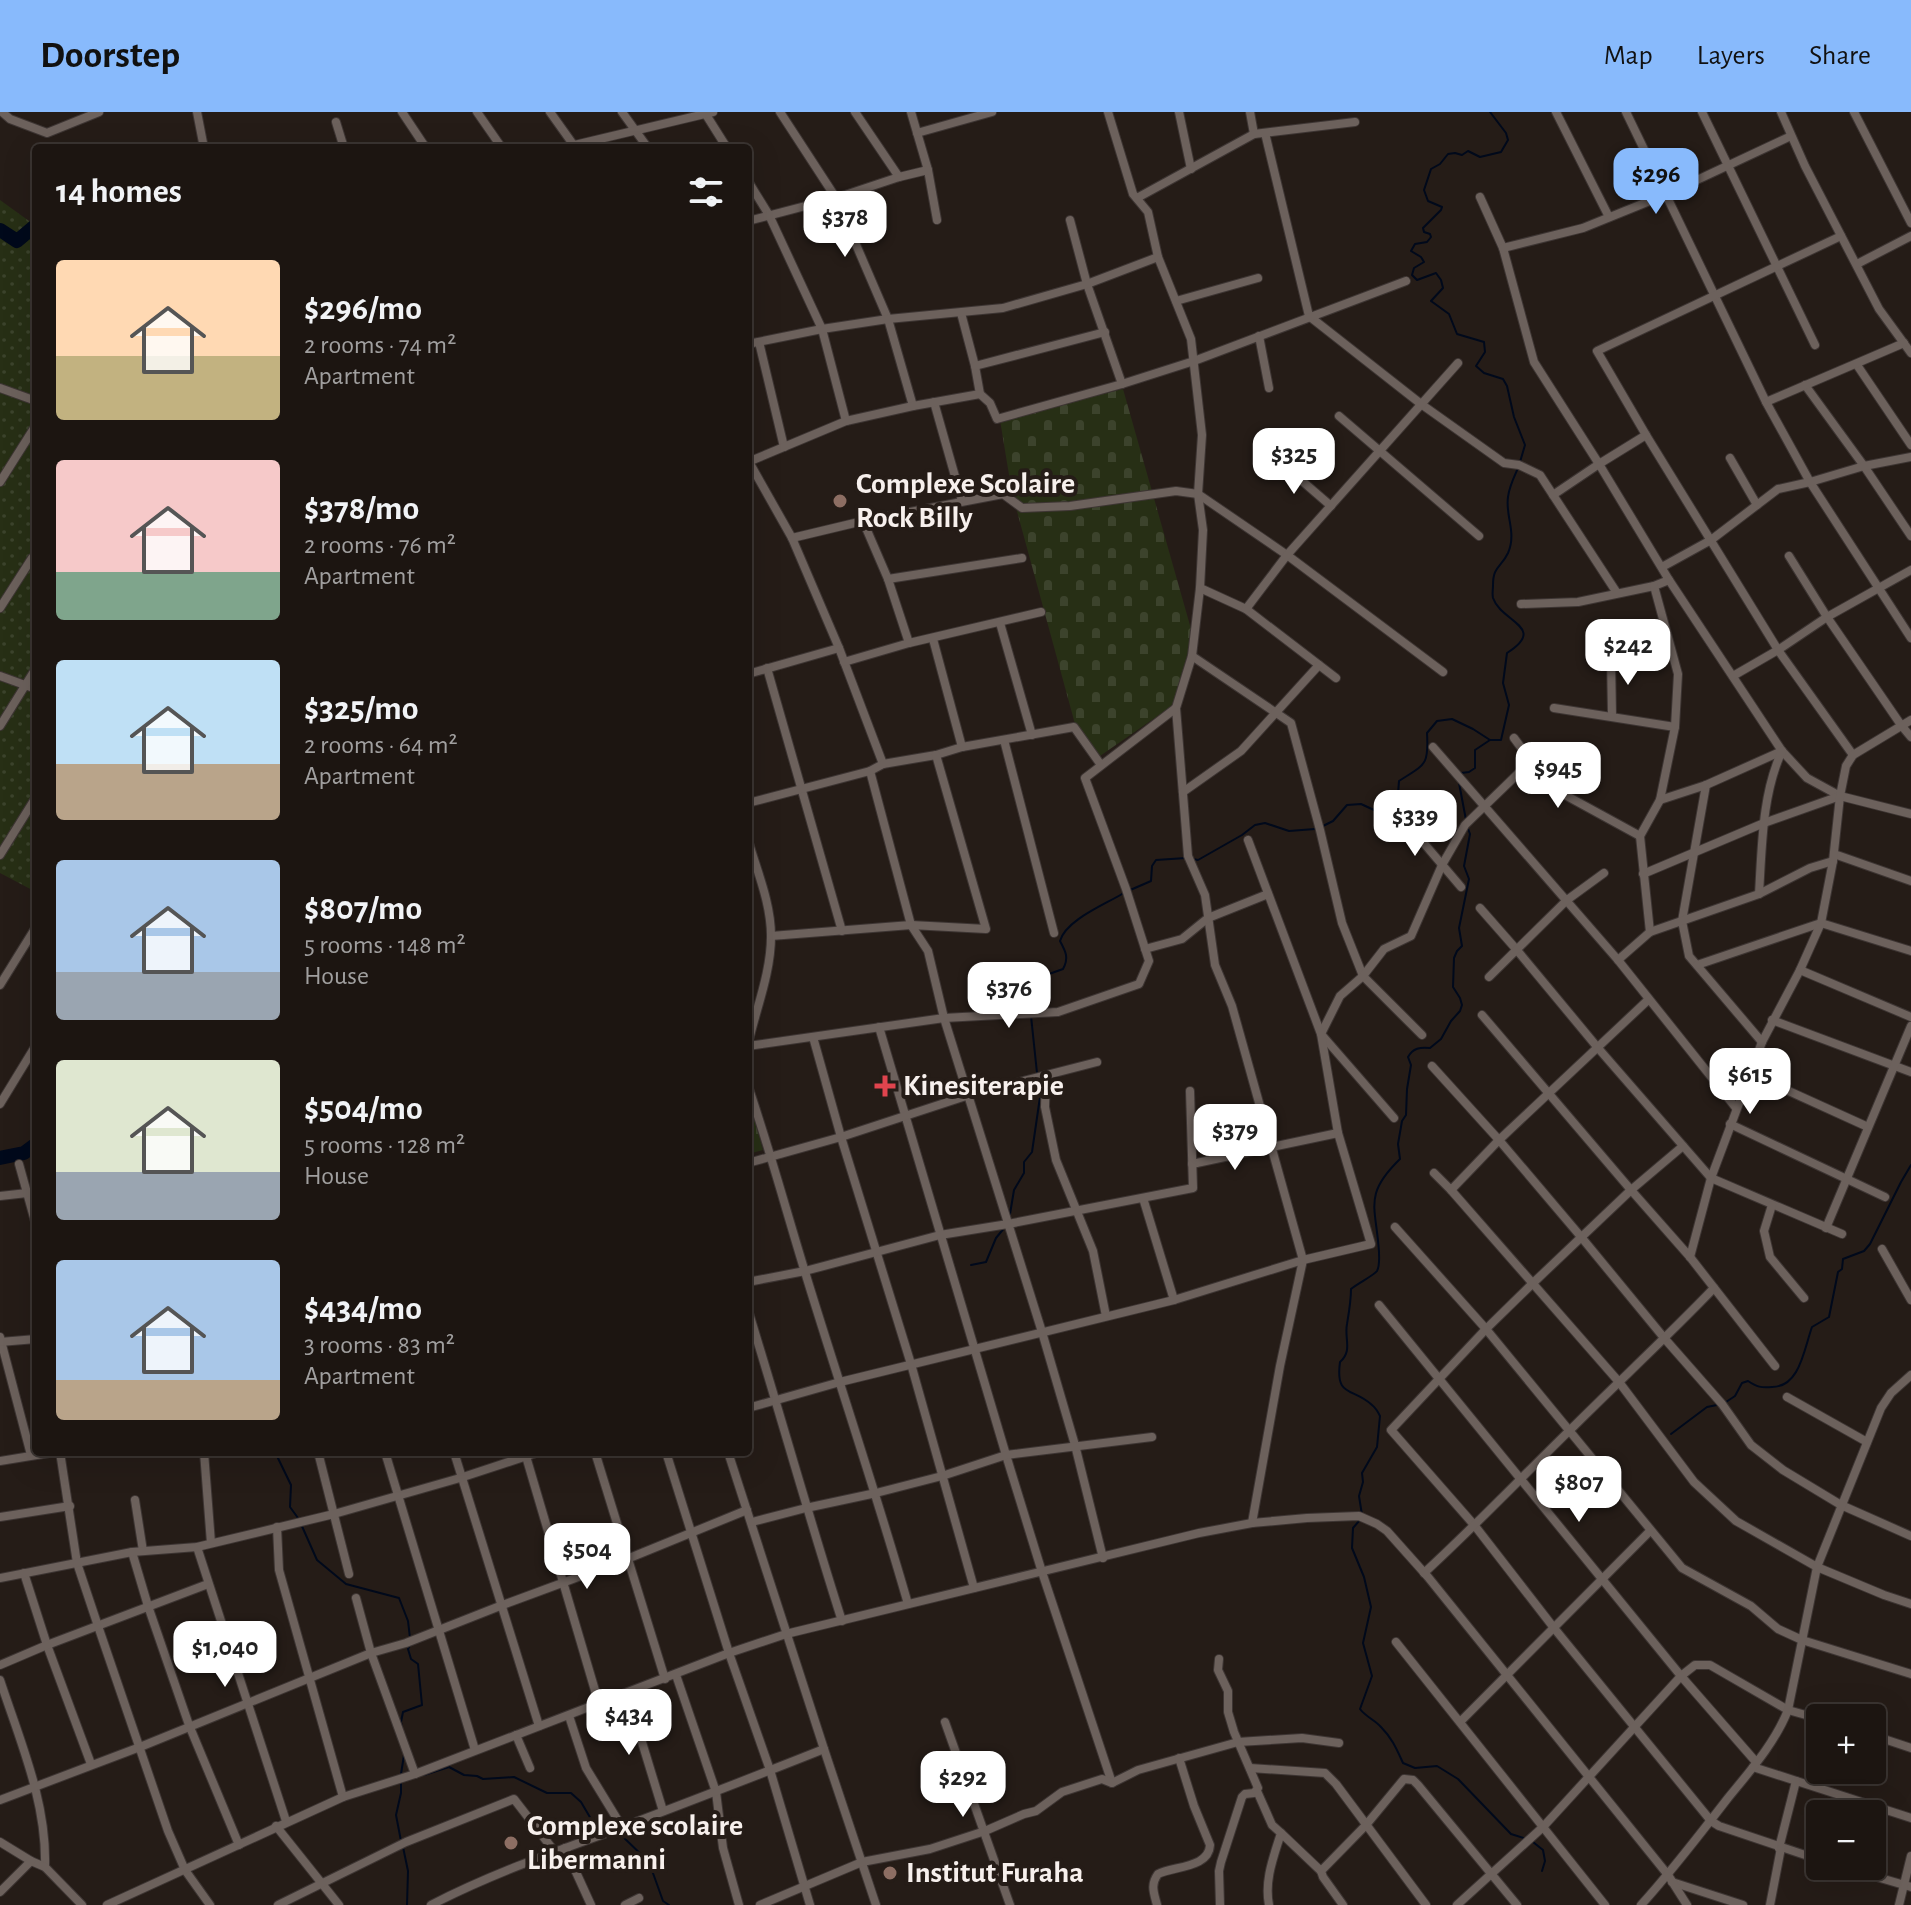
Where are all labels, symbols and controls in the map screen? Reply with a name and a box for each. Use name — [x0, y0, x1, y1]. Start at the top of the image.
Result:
text: Doorstep — [40, 37, 180, 75]
text: Map — [1604, 42, 1653, 70]
text: Layers — [1697, 42, 1765, 70]
text: Share — [1809, 42, 1871, 70]
pin: $296 — [1609, 148, 1703, 216]
text: $296 — [1631, 161, 1681, 187]
icon: filters — [684, 170, 728, 214]
text: 14 homes — [56, 175, 182, 209]
pin: $378 — [798, 191, 892, 259]
text: $378 — [822, 204, 868, 230]
icon: home — [120, 292, 216, 388]
text: $296/mo — [304, 292, 422, 326]
text: 2 rooms · 74 m² — [304, 332, 456, 358]
text: Apartment — [304, 363, 415, 389]
pin: $325 — [1247, 428, 1341, 496]
text: $325 — [1271, 441, 1317, 467]
place label: Complexe Scolaire Rock Billy — [856, 469, 1075, 533]
icon: home — [120, 492, 216, 588]
text: $378/mo — [304, 492, 419, 526]
marker: Complexe Scolaire Rock Billy — [831, 492, 849, 510]
text: 2 rooms · 76 m² — [304, 532, 456, 558]
text: Apartment — [304, 563, 415, 589]
pin: $242 — [1581, 619, 1675, 687]
text: $242 — [1603, 632, 1653, 658]
icon: home — [120, 692, 216, 788]
text: $325/mo — [304, 692, 419, 726]
text: 2 rooms · 64 m² — [304, 732, 458, 758]
pin: $945 — [1511, 742, 1605, 810]
text: $945 — [1534, 755, 1582, 781]
text: Apartment — [304, 763, 415, 789]
pin: $339 — [1368, 790, 1462, 858]
text: $339 — [1392, 803, 1438, 829]
icon: home — [120, 892, 216, 988]
text: $807/mo — [304, 892, 422, 926]
text: 5 rooms · 148 m² — [304, 932, 466, 958]
pin: $376 — [962, 962, 1056, 1030]
text: House — [304, 963, 369, 989]
text: $376 — [986, 975, 1032, 1001]
pin: $615 — [1703, 1048, 1797, 1116]
text: $615 — [1728, 1061, 1772, 1087]
place label: Kinesiterapie — [903, 1071, 1064, 1101]
marker: Kinesiterapie — [874, 1075, 896, 1097]
icon: home — [120, 1092, 216, 1188]
text: $504/mo — [304, 1092, 423, 1126]
pin: $379 — [1188, 1104, 1282, 1172]
text: $379 — [1212, 1117, 1258, 1143]
text: 5 rooms · 128 m² — [304, 1132, 465, 1158]
text: House — [304, 1163, 369, 1189]
icon: home — [120, 1292, 216, 1388]
text: $434/mo — [304, 1292, 422, 1326]
text: 3 rooms · 83 m² — [304, 1332, 455, 1358]
text: Apartment — [304, 1363, 415, 1389]
pin: $807 — [1532, 1456, 1626, 1524]
text: $807 — [1554, 1469, 1604, 1495]
pin: $504 — [540, 1523, 634, 1591]
text: $504 — [562, 1536, 612, 1562]
pin: $1,040 — [160, 1621, 290, 1689]
text: $1,040 — [191, 1634, 259, 1660]
pin: $434 — [582, 1689, 676, 1757]
text: $434 — [604, 1702, 654, 1728]
map controls — [1806, 1704, 1886, 1880]
button: + — [1806, 1704, 1886, 1784]
pin: $292 — [916, 1751, 1010, 1819]
text: $292 — [939, 1764, 987, 1790]
button: − — [1806, 1800, 1886, 1880]
place label: Complexe scolaire Libermanni — [527, 1811, 743, 1875]
marker: Complexe scolaire Libermanni — [502, 1834, 520, 1852]
place label: Institut Furaha — [906, 1858, 1084, 1888]
marker: Institut Furaha — [881, 1864, 899, 1882]

